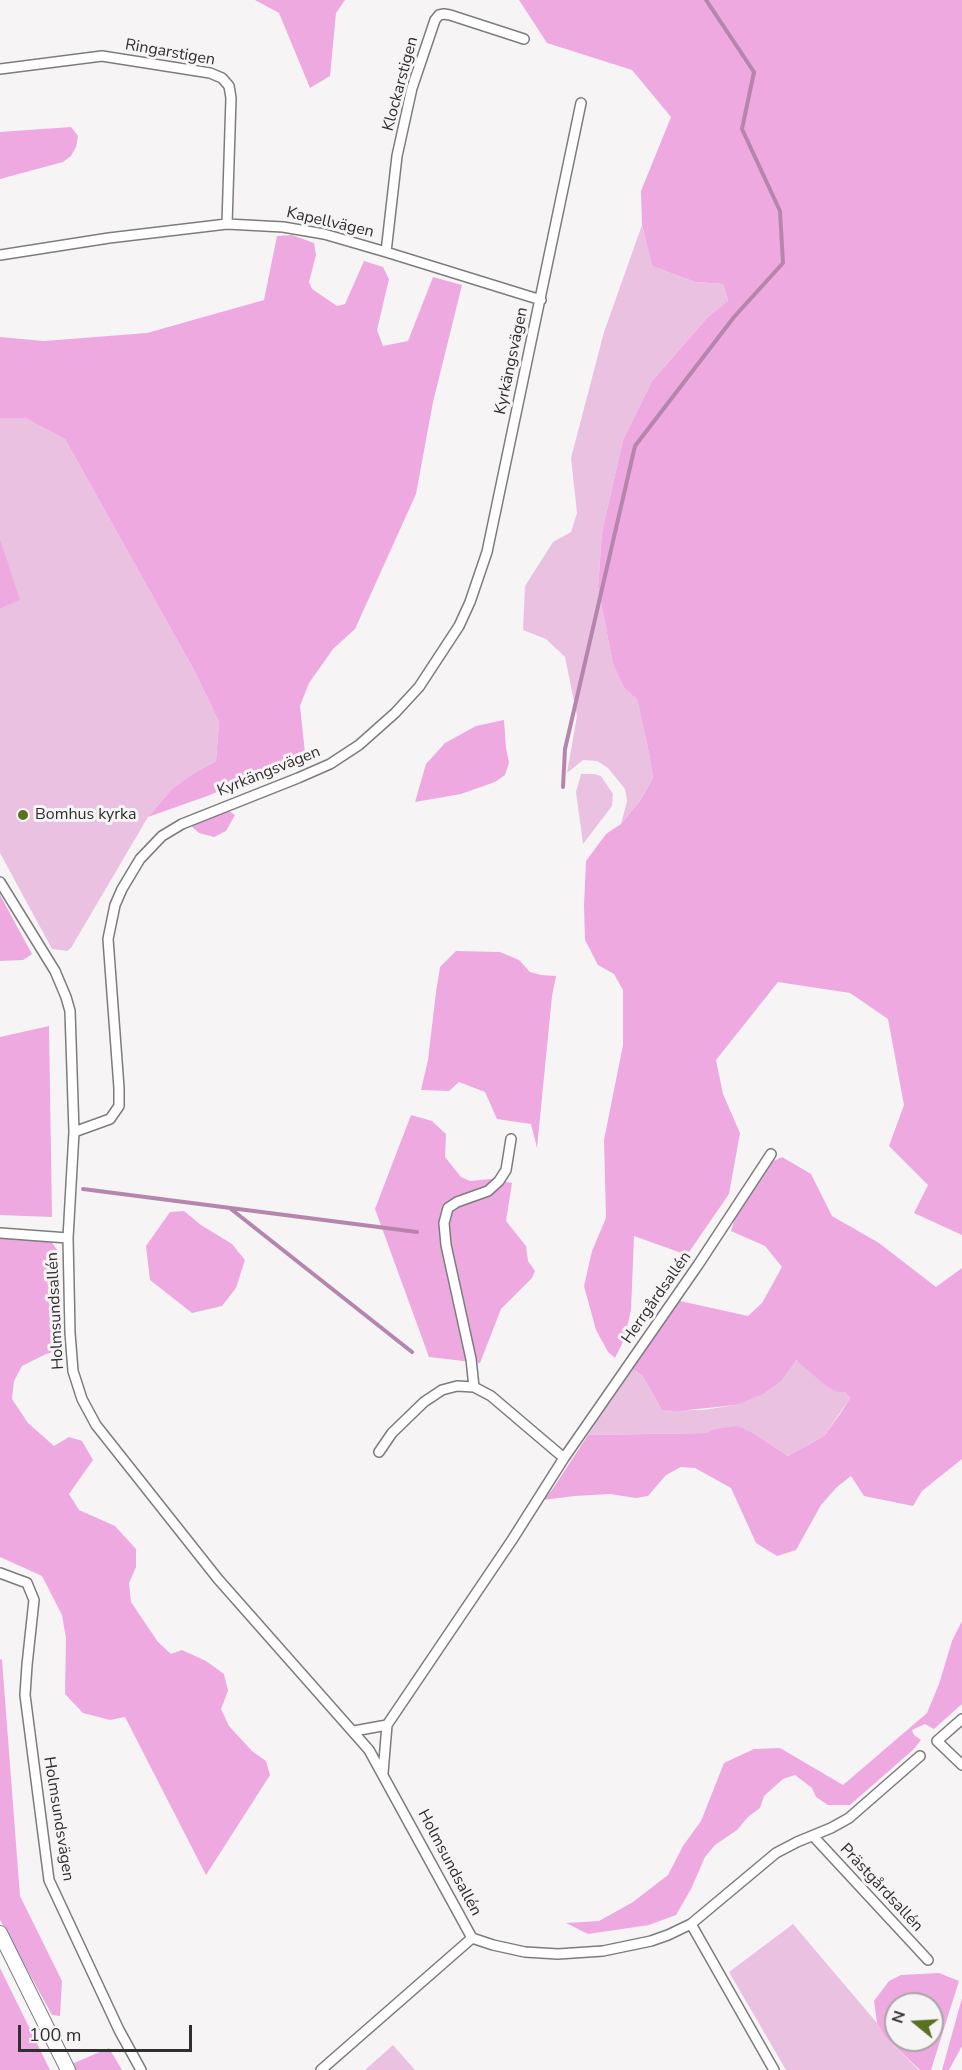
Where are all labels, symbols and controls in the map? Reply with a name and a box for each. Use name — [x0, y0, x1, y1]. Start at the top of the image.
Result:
street label: Klockarstigen — [379, 35, 423, 133]
street label: Ringarstigen — [124, 36, 216, 70]
street label: Kapellvägen — [284, 204, 376, 242]
street label: Kyrkängsvägen — [491, 305, 533, 417]
street label: Kyrkängsvägen — [215, 743, 323, 801]
place label: Bomhus kyrka — [35, 805, 136, 825]
marker: Bomhus kyrka — [16, 808, 30, 822]
street label: Herrgårdsallén — [618, 1248, 696, 1348]
street label: Holmsundsallén — [43, 1252, 69, 1370]
street label: Holmsundsvägen — [39, 1755, 77, 1883]
street label: Holmsundsallén — [413, 1807, 485, 1919]
street label: Prästgårdsallén — [835, 1840, 927, 1936]
north arrow — [884, 1992, 944, 2052]
text: N — [886, 2008, 911, 2026]
scale bar — [21, 2013, 195, 2051]
text: 100 m — [29, 2023, 81, 2047]

